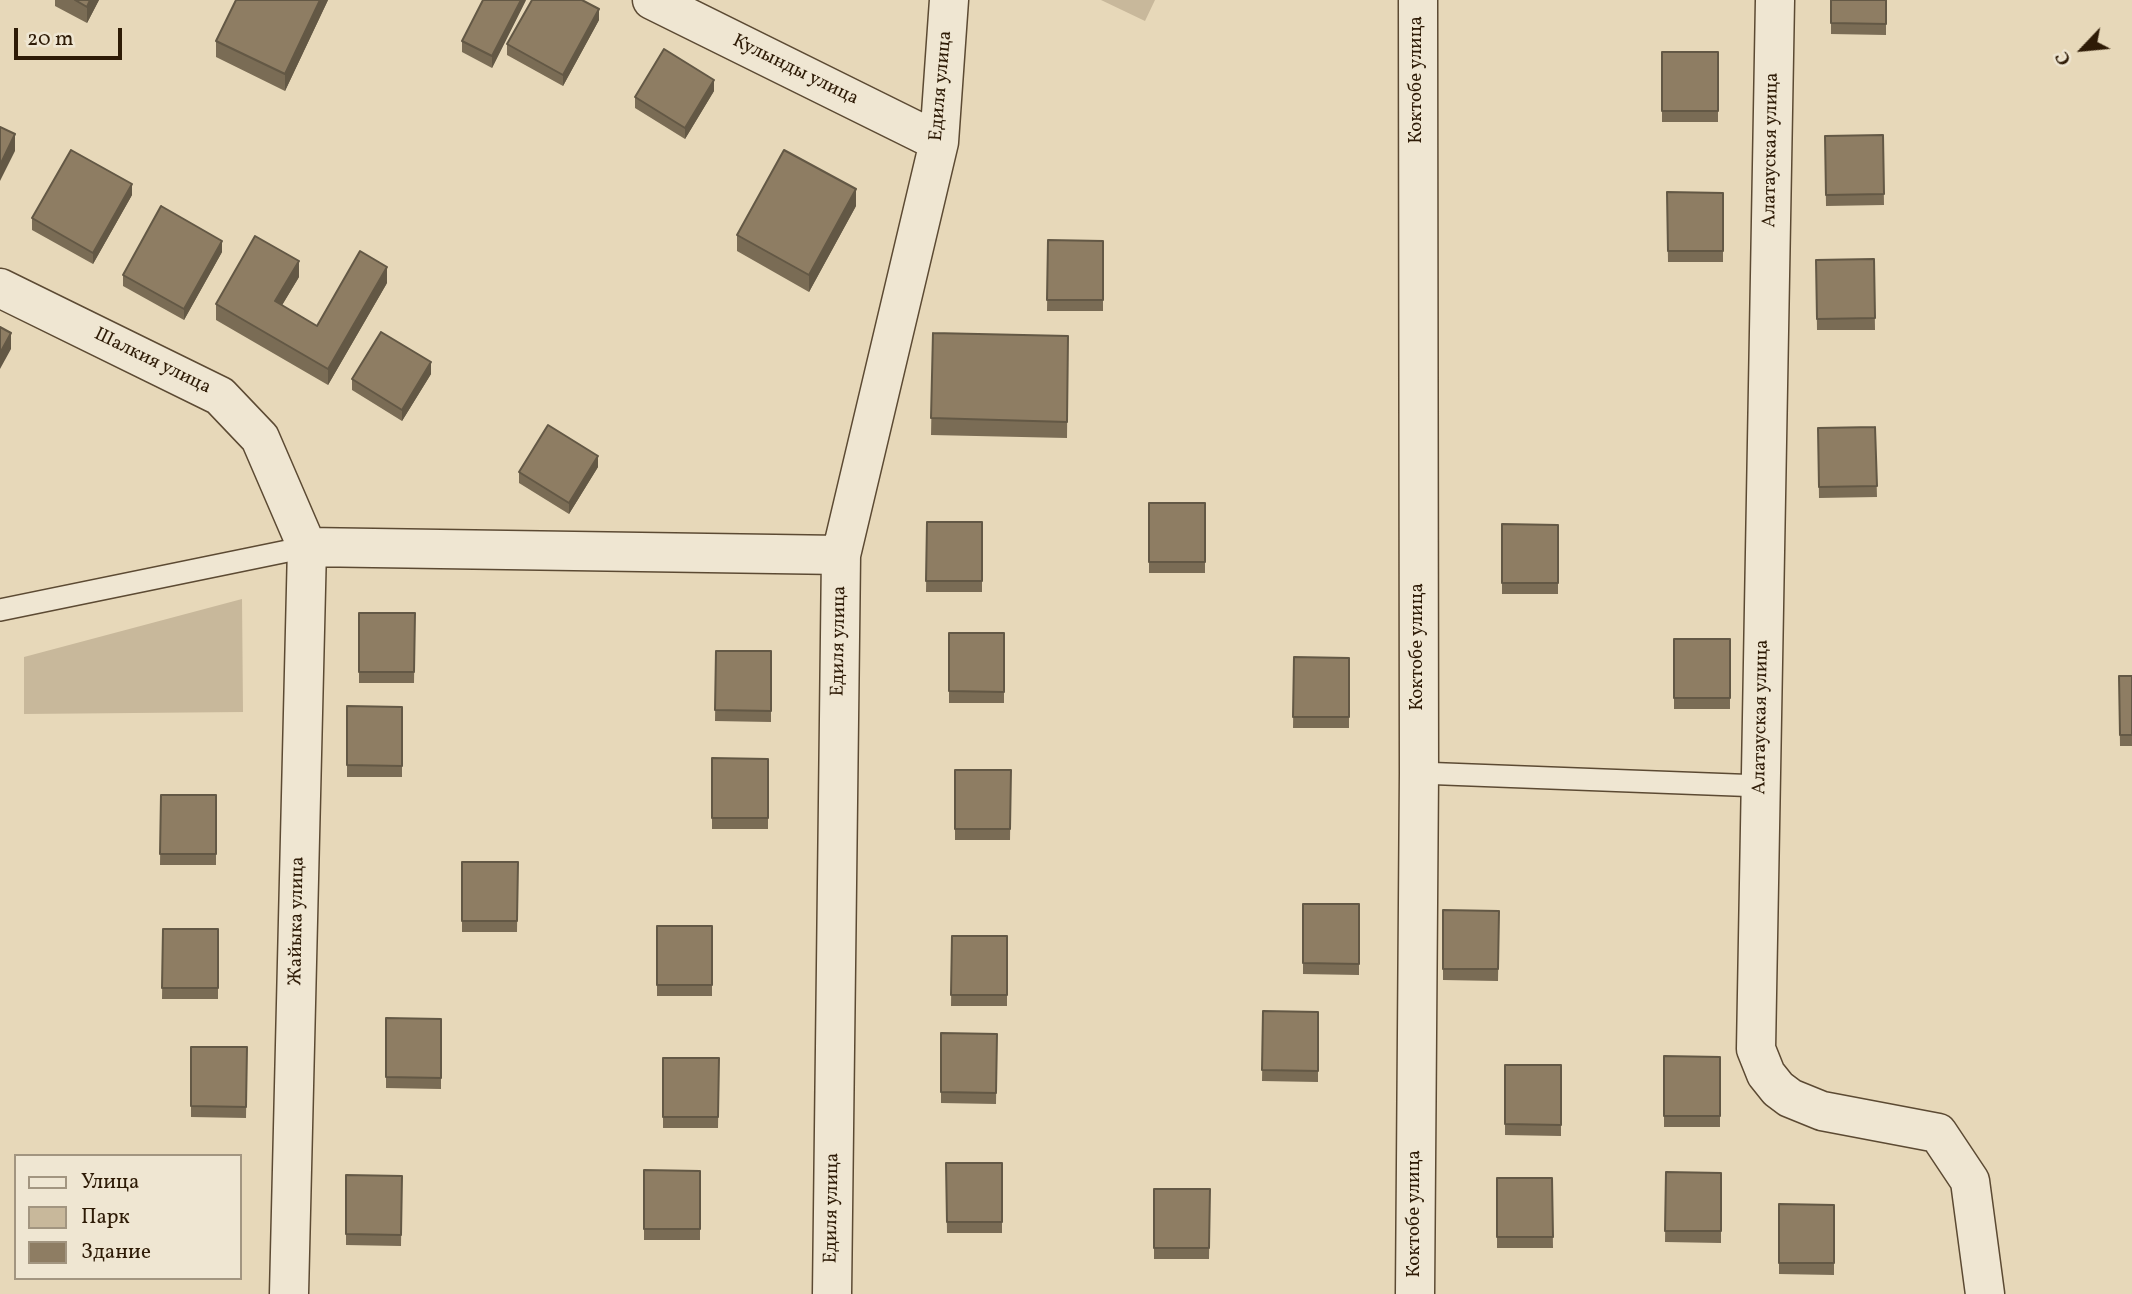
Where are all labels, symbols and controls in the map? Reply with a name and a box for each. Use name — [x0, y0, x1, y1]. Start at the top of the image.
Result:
scale bar — [18, 14, 126, 58]
north arrow — [2048, 14, 2118, 84]
street label: Коктобе улица — [1407, 16, 1429, 144]
text: 20 m — [27, 25, 73, 54]
street label: Едиля улица — [926, 30, 958, 142]
street label: Кулынды улица — [728, 31, 862, 111]
text: С — [2050, 47, 2078, 69]
street label: Алатауская улица — [1759, 72, 1785, 228]
street label: Шалкия улица — [90, 324, 214, 400]
street label: Коктобе улица — [1408, 583, 1430, 711]
street label: Едиля улица — [828, 585, 852, 697]
street label: Алатауская улица — [1749, 639, 1775, 795]
street label: Жайыка улица — [285, 856, 311, 986]
street label: Коктобе улица — [1405, 1150, 1427, 1278]
street label: Едиля улица — [821, 1152, 845, 1264]
legend — [14, 1154, 242, 1280]
text: Улица — [81, 1168, 139, 1197]
text: Парк — [81, 1203, 130, 1232]
text: Здание — [81, 1238, 151, 1267]

